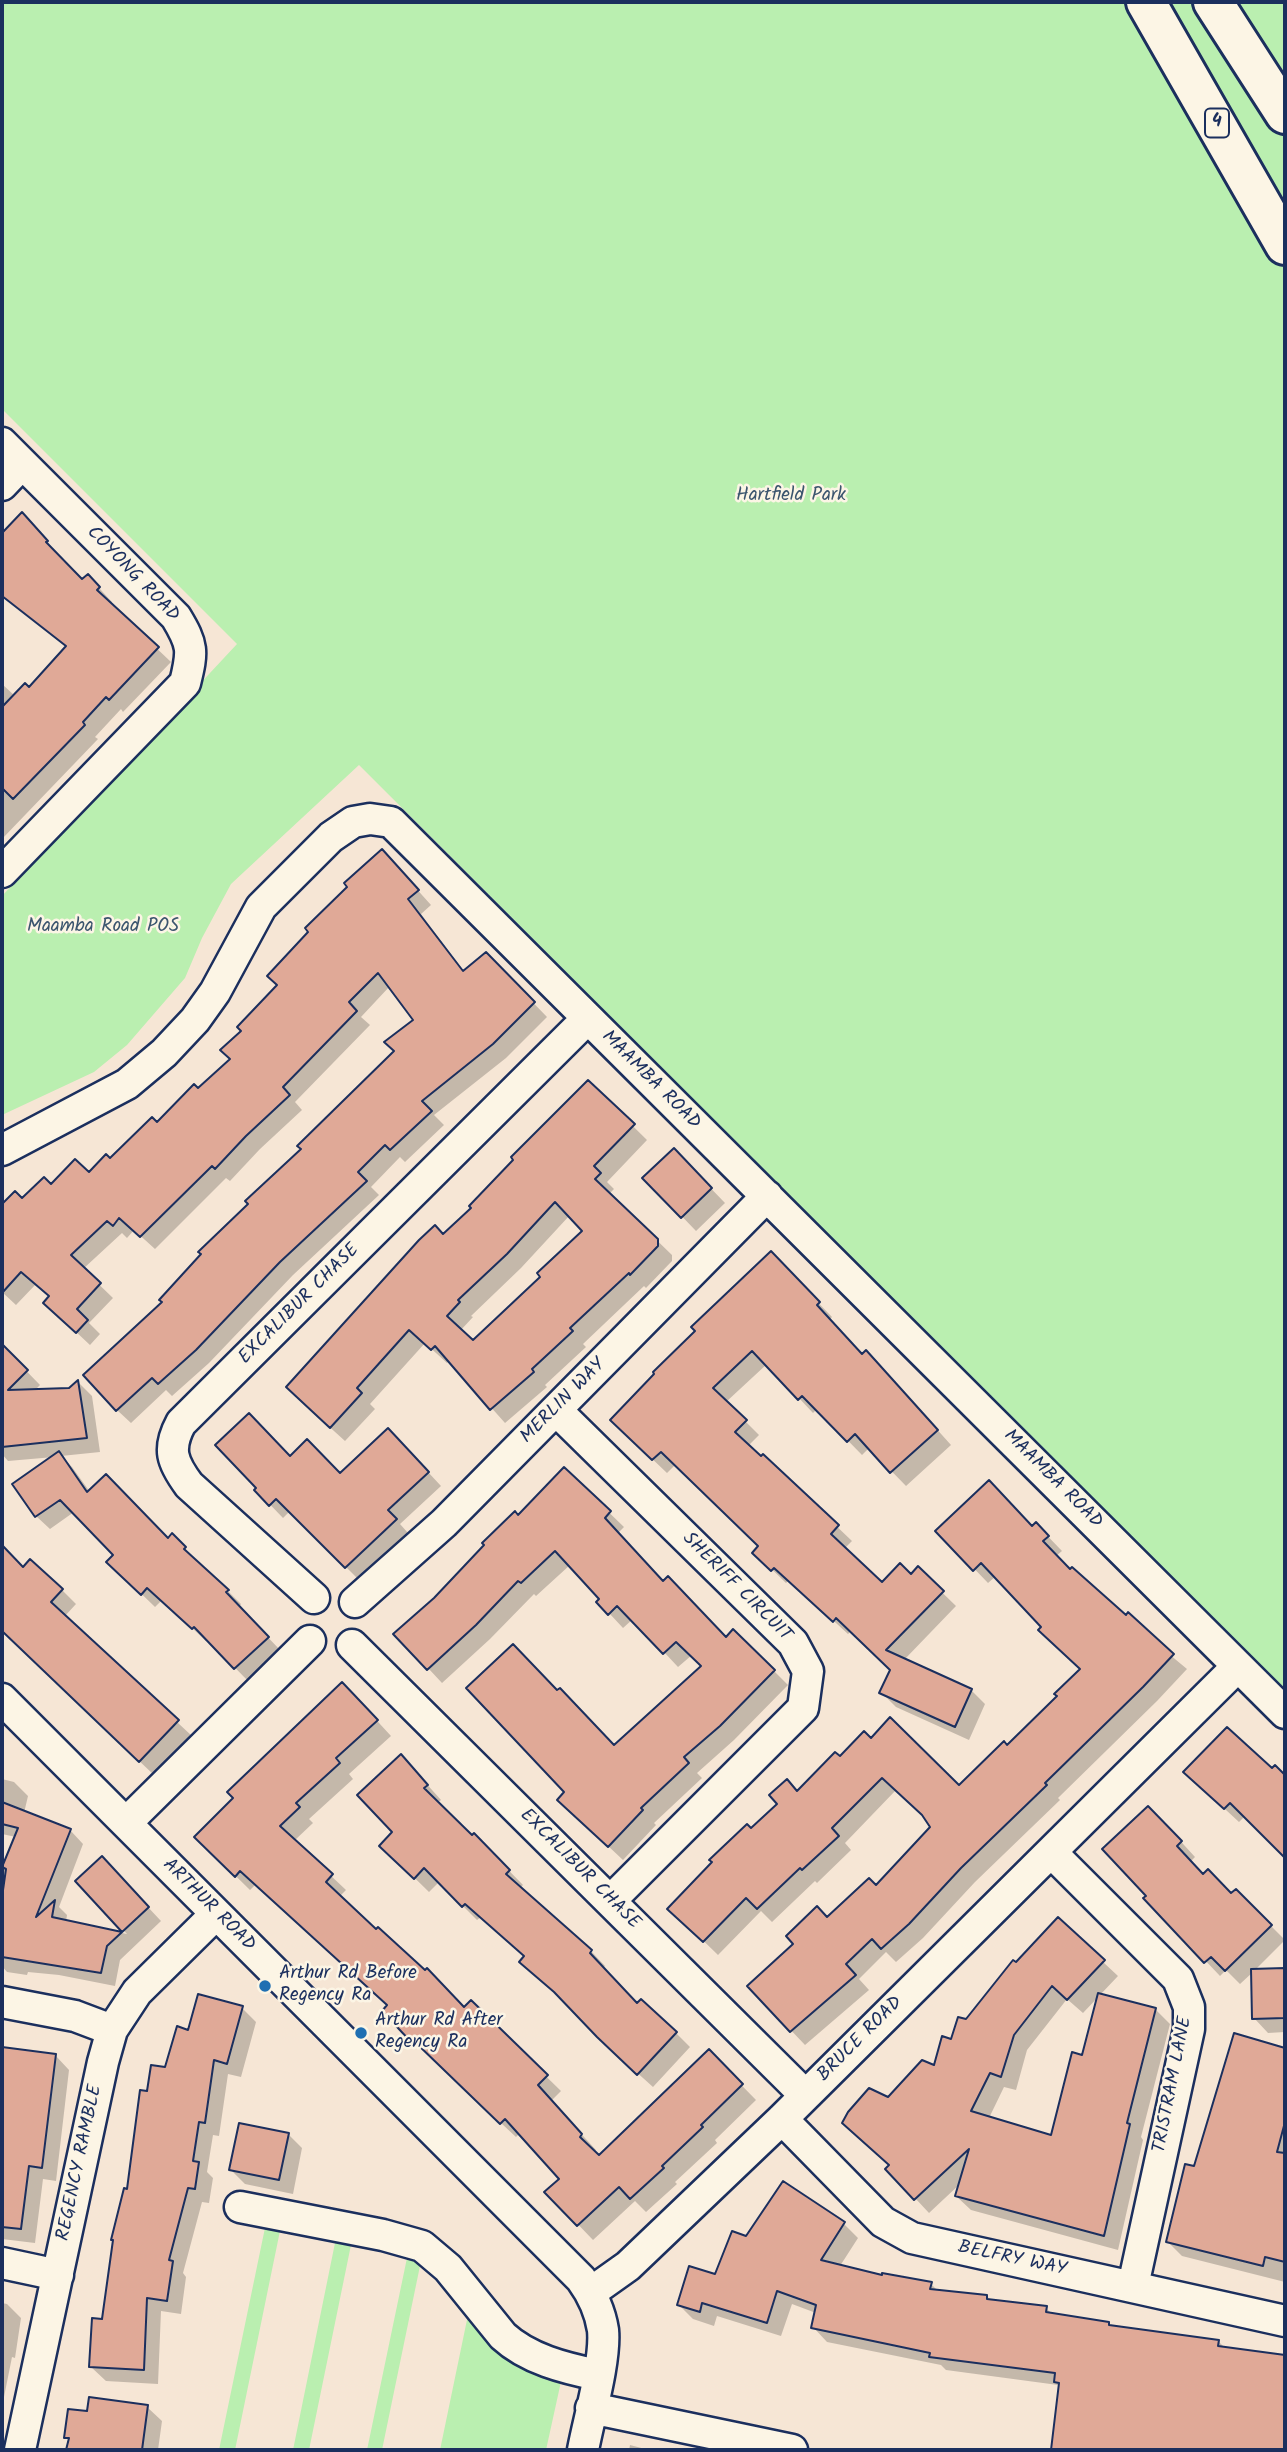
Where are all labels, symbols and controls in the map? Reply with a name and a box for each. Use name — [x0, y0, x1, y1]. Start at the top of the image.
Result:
road number: 4 — [1205, 109, 1229, 138]
park label: Hartfield Park — [736, 486, 846, 508]
street label: COYONG ROAD — [81, 522, 183, 628]
park label: Maamba Road POS — [27, 917, 179, 939]
street label: MAAMBA ROAD — [596, 1027, 704, 1135]
street label: EXCALIBUR CHASE — [235, 1240, 365, 1370]
street label: MERLIN WAY — [517, 1355, 611, 1449]
street label: MAAMBA ROAD — [998, 1426, 1106, 1534]
street label: SHERIFF CIRCUIT — [676, 1528, 796, 1648]
street label: EXCALIBUR CHASE — [514, 1805, 644, 1935]
street label: ARTHUR ROAD — [157, 1855, 259, 1957]
place label: Arthur Rd Before Regency Ra — [279, 1964, 417, 2008]
marker: Arthur Rd Before Regency Ra — [257, 1978, 273, 1994]
street label: BRUCE ROAD — [814, 1993, 908, 2087]
place label: Arthur Rd After Regency Ra — [375, 2011, 503, 2055]
street label: TRISTRAM LANE — [1150, 2015, 1198, 2155]
marker: Arthur Rd After Regency Ra — [353, 2025, 369, 2041]
street label: REGENCY RAMBLE — [53, 2083, 109, 2243]
street label: BELFRY WAY — [956, 2237, 1068, 2283]

